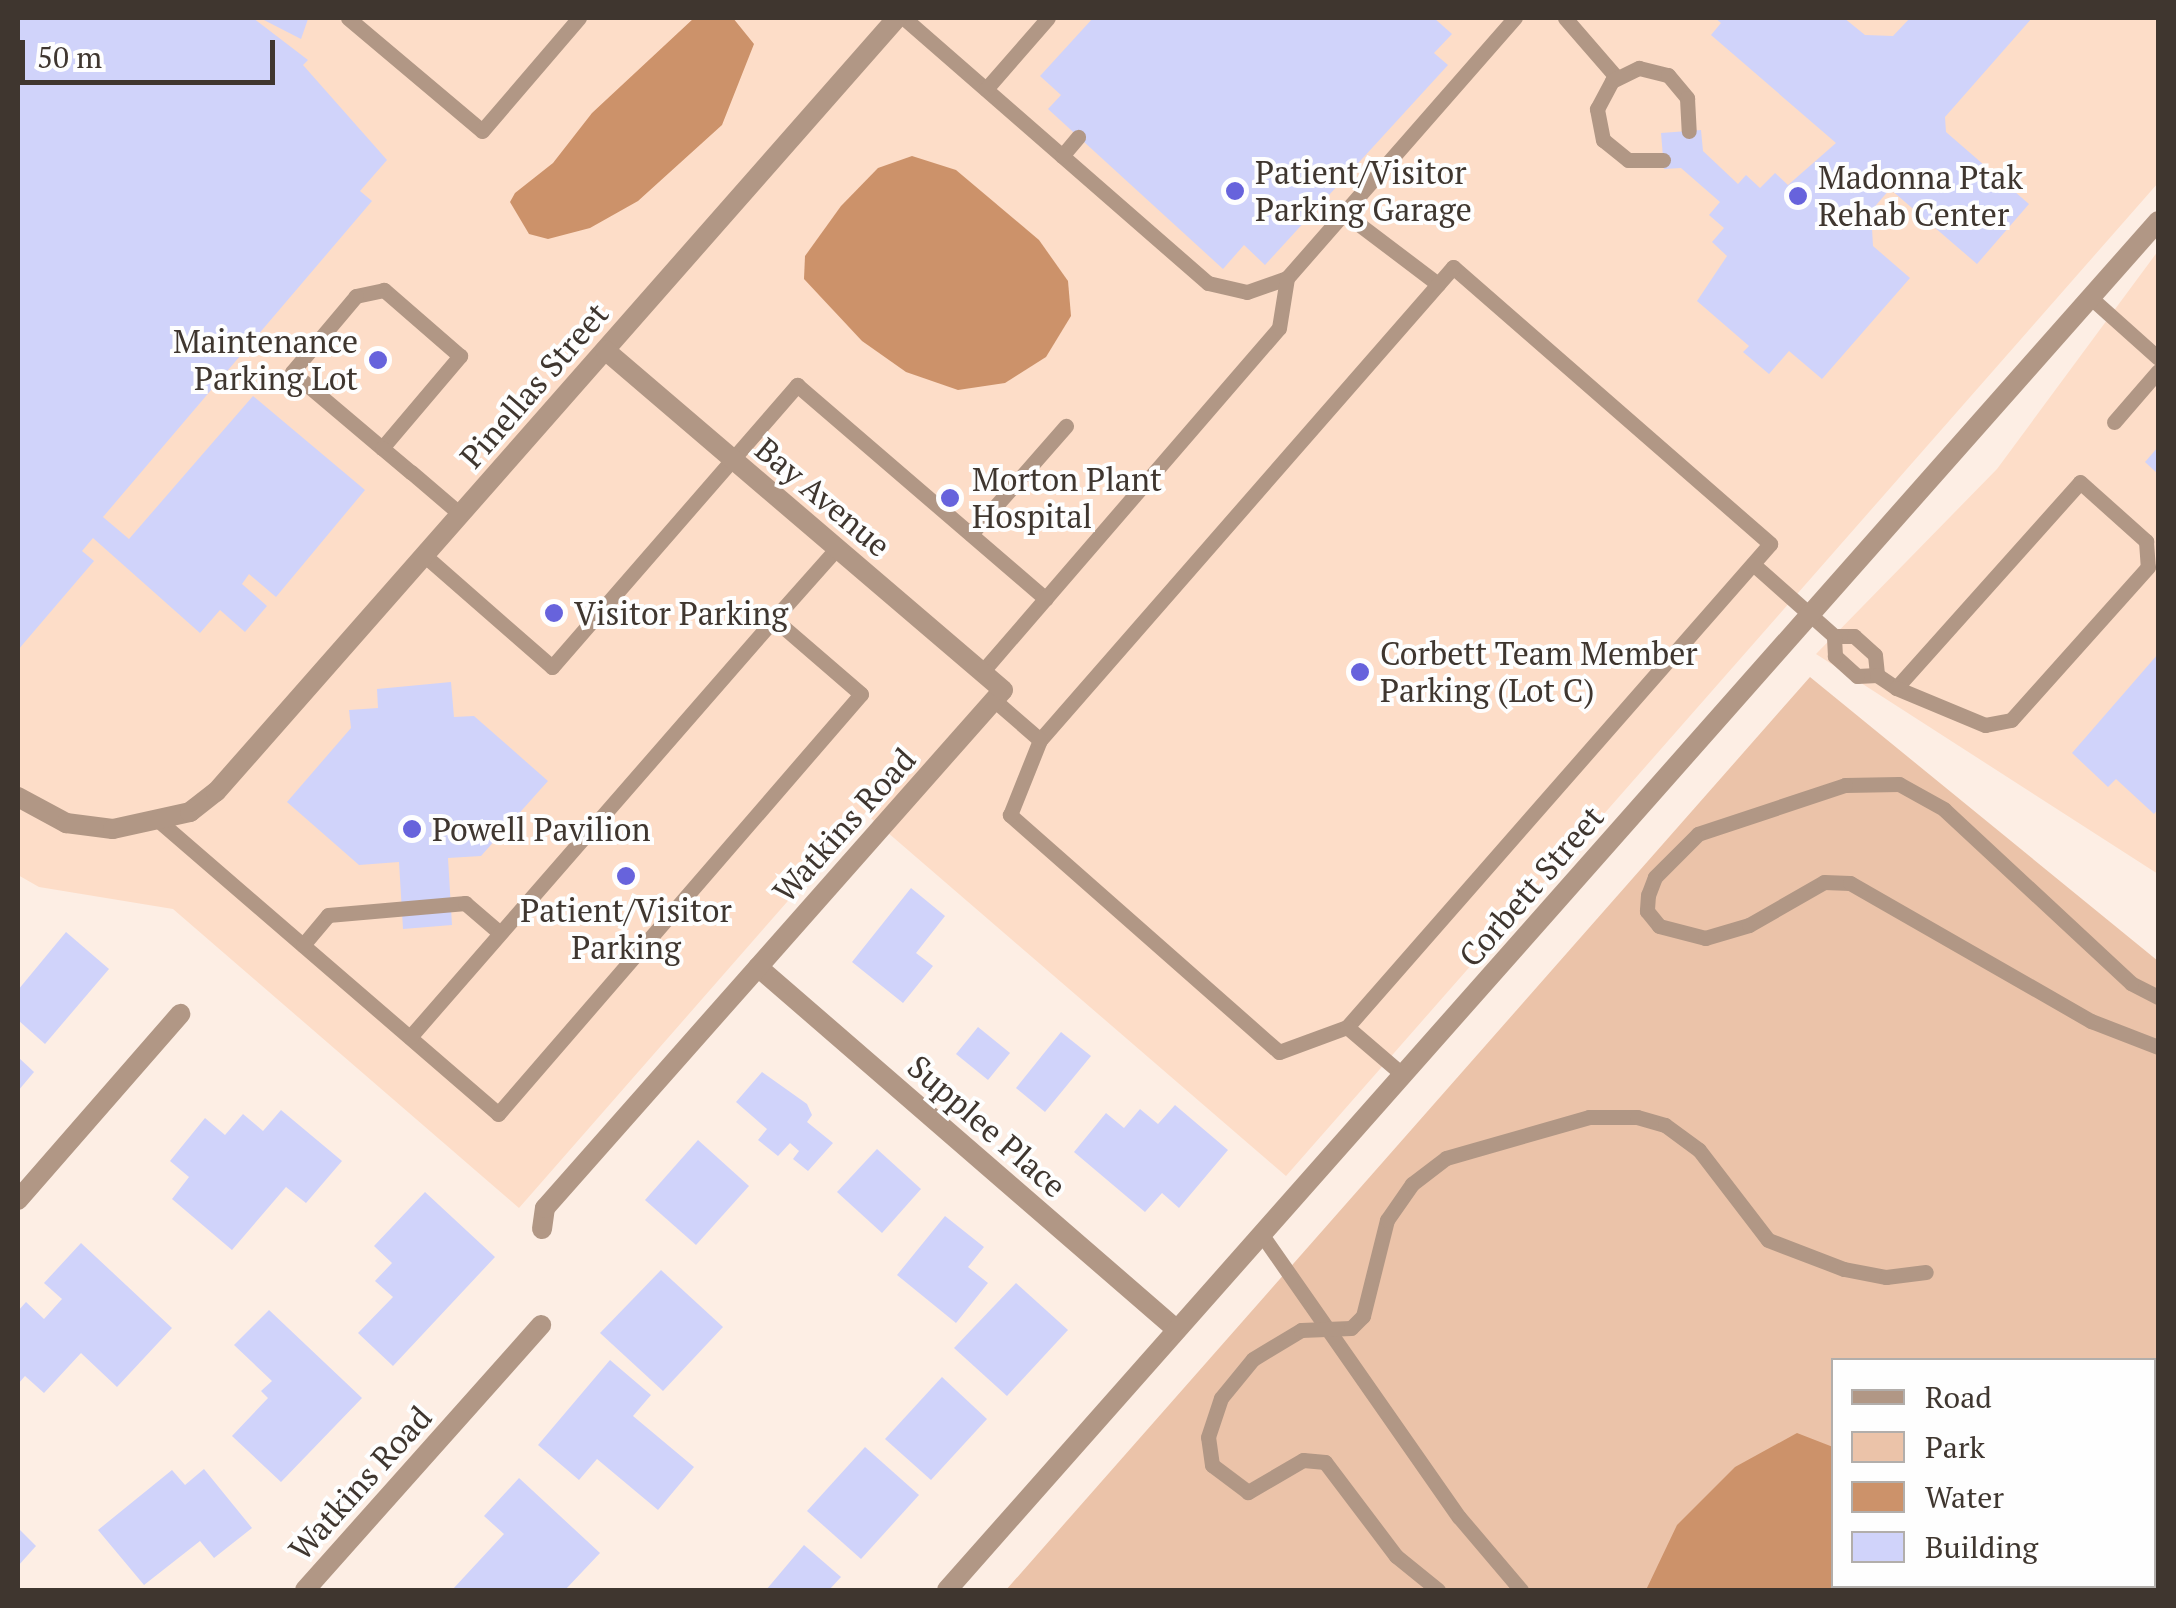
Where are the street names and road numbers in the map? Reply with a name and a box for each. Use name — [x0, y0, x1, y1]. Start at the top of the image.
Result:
street label: Pinellas Street — [452, 295, 616, 475]
street label: Bay Avenue — [748, 429, 898, 565]
street label: Watkins Road — [765, 740, 923, 910]
street label: Corbett Street — [1451, 798, 1611, 974]
street label: Supplee Place — [900, 1047, 1074, 1205]
street label: Watkins Road — [281, 1398, 439, 1568]

